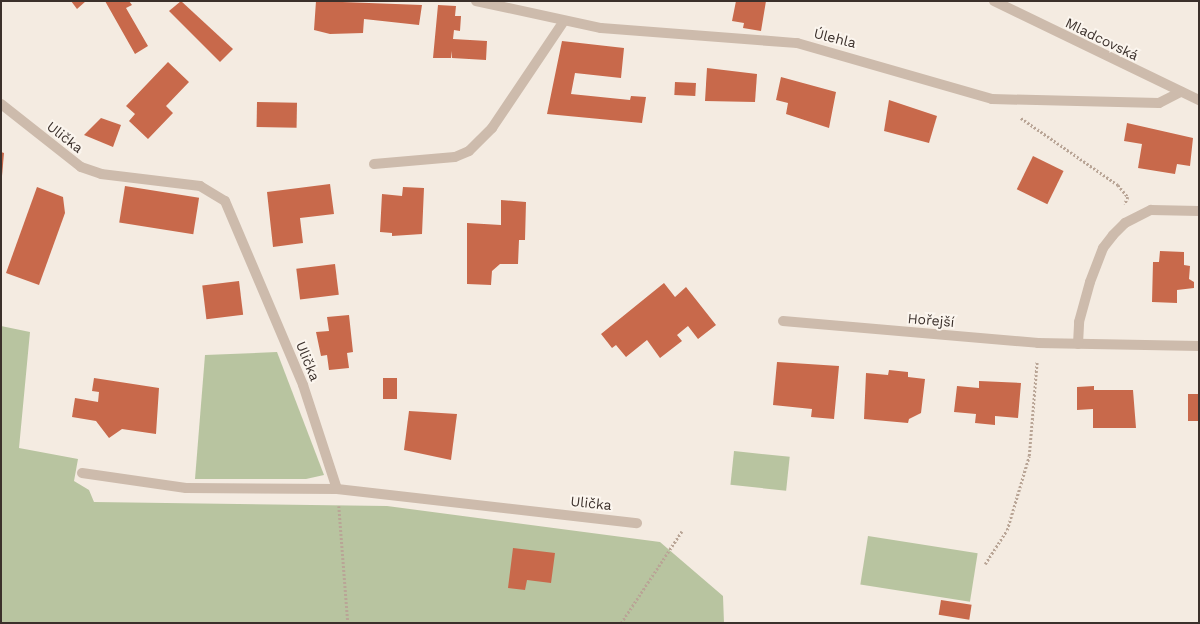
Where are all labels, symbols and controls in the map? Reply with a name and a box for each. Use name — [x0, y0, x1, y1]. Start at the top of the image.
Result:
street label: Mladcovská — [1063, 14, 1141, 64]
street label: Úlehla — [812, 25, 858, 51]
street label: Ulička — [44, 118, 86, 156]
street label: Hořejší — [907, 310, 955, 330]
street label: Ulička — [292, 339, 324, 383]
street label: Ulička — [570, 492, 612, 514]

